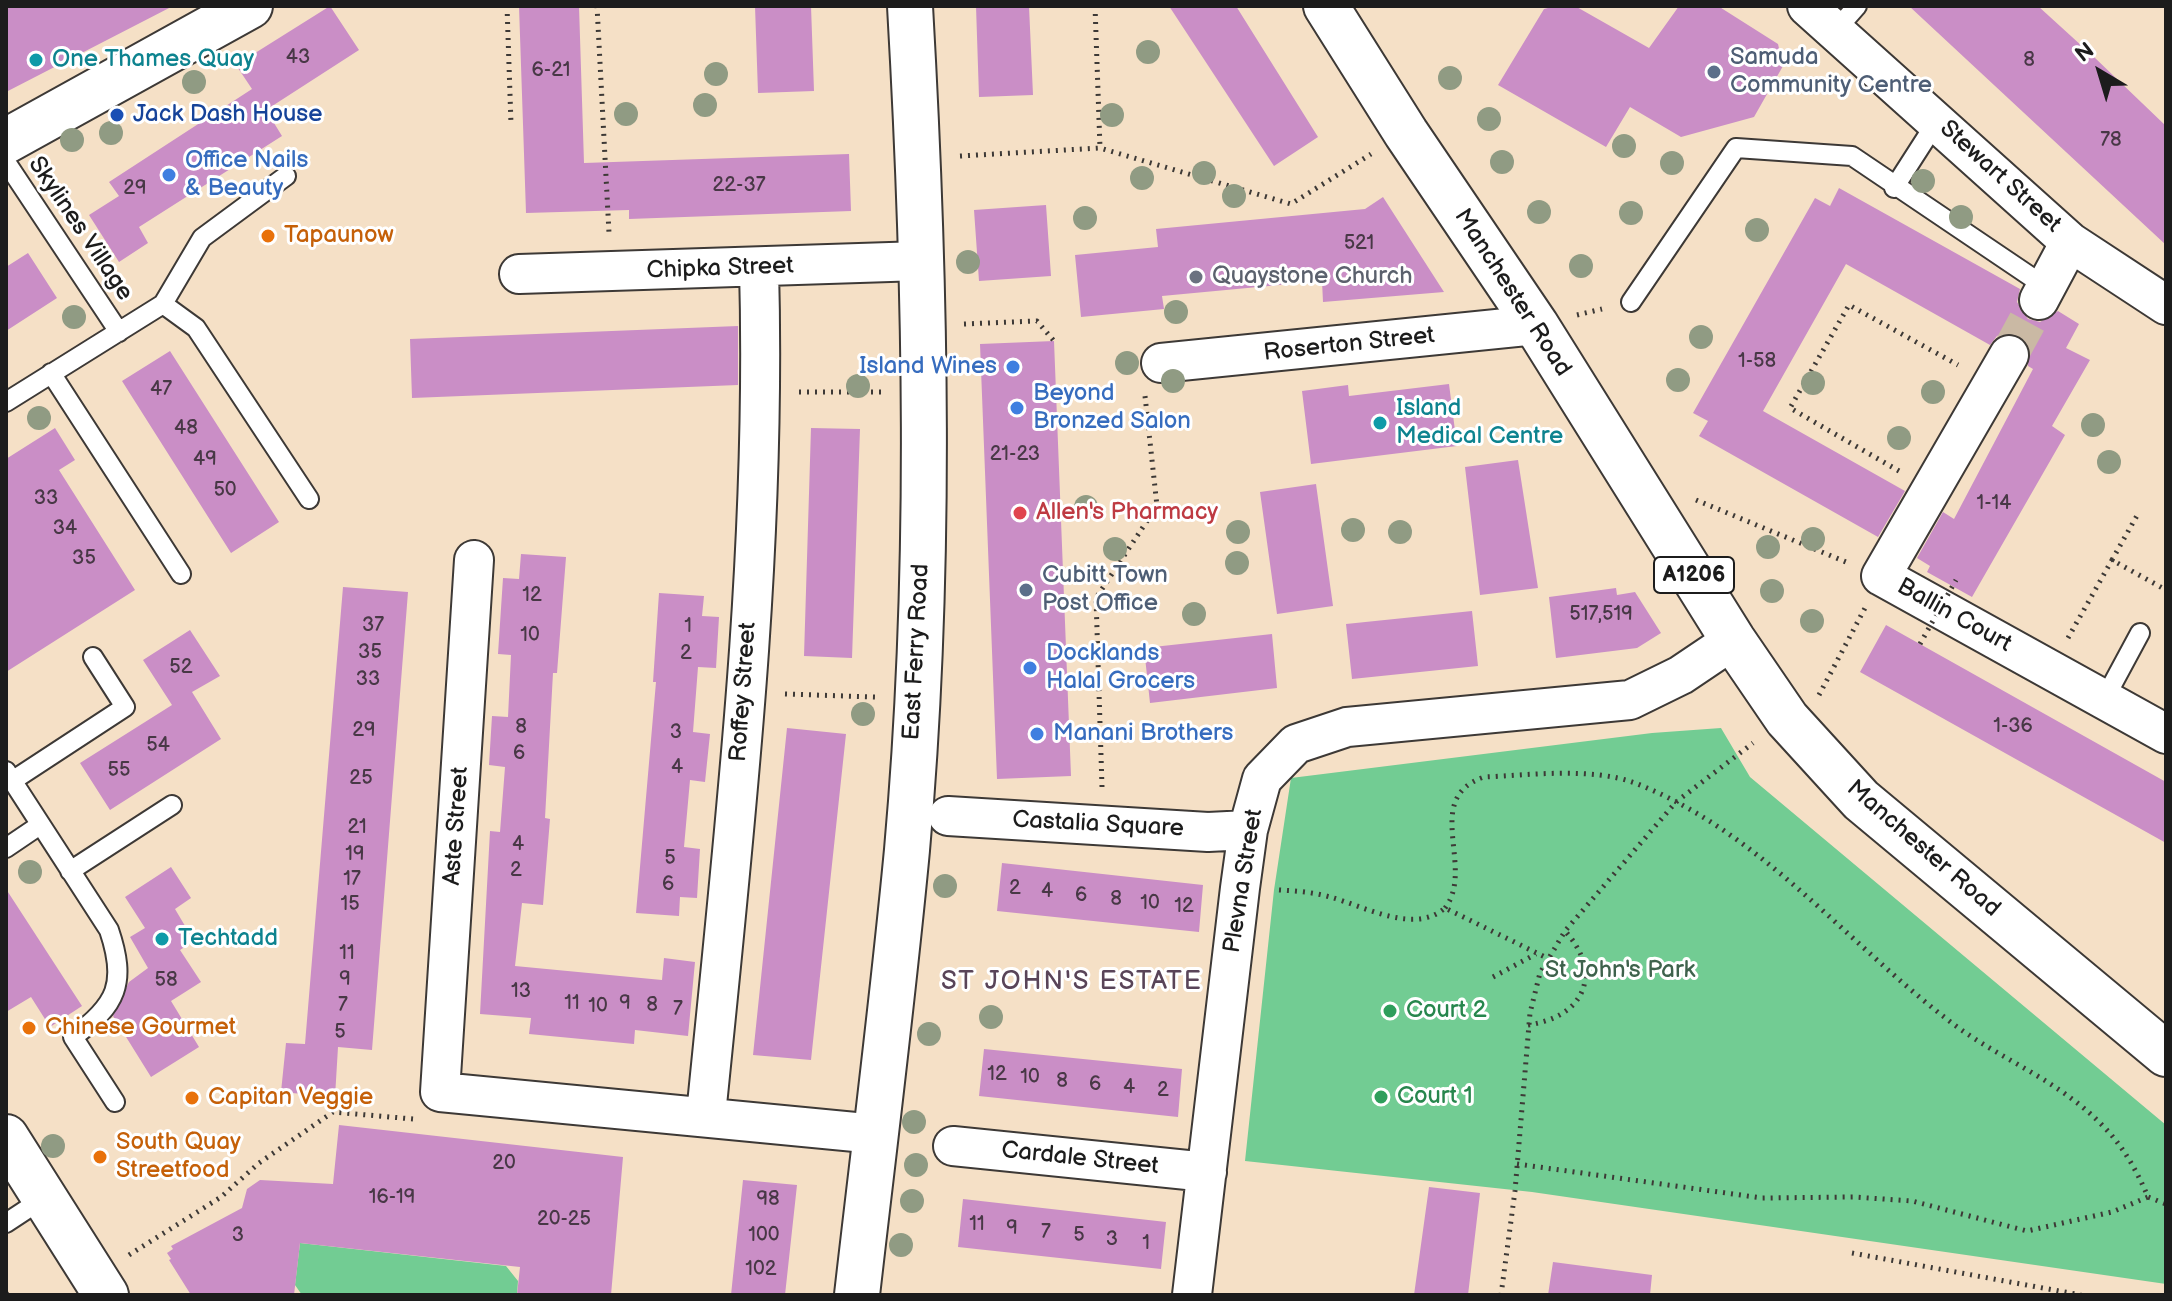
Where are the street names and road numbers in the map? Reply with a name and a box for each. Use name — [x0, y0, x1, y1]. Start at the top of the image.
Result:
street label: Stewart Street — [1933, 115, 2067, 239]
street label: Skylines Village — [21, 152, 139, 306]
street label: Manchester Road — [1447, 204, 1577, 382]
street label: Chipka Street — [646, 252, 794, 286]
street label: Roserton Street — [1262, 322, 1436, 368]
road number: A1206 — [1654, 557, 1734, 593]
street label: East Ferry Road — [898, 563, 936, 741]
street label: Ballin Court — [1892, 573, 2016, 659]
street label: Roffey Street — [725, 621, 763, 763]
street label: Aste Street — [438, 766, 476, 886]
street label: Manchester Road — [1840, 774, 2006, 924]
street label: Castalia Square — [1012, 806, 1184, 844]
street label: Plevna Street — [1218, 807, 1270, 955]
street label: Cardale Street — [1000, 1136, 1160, 1182]

